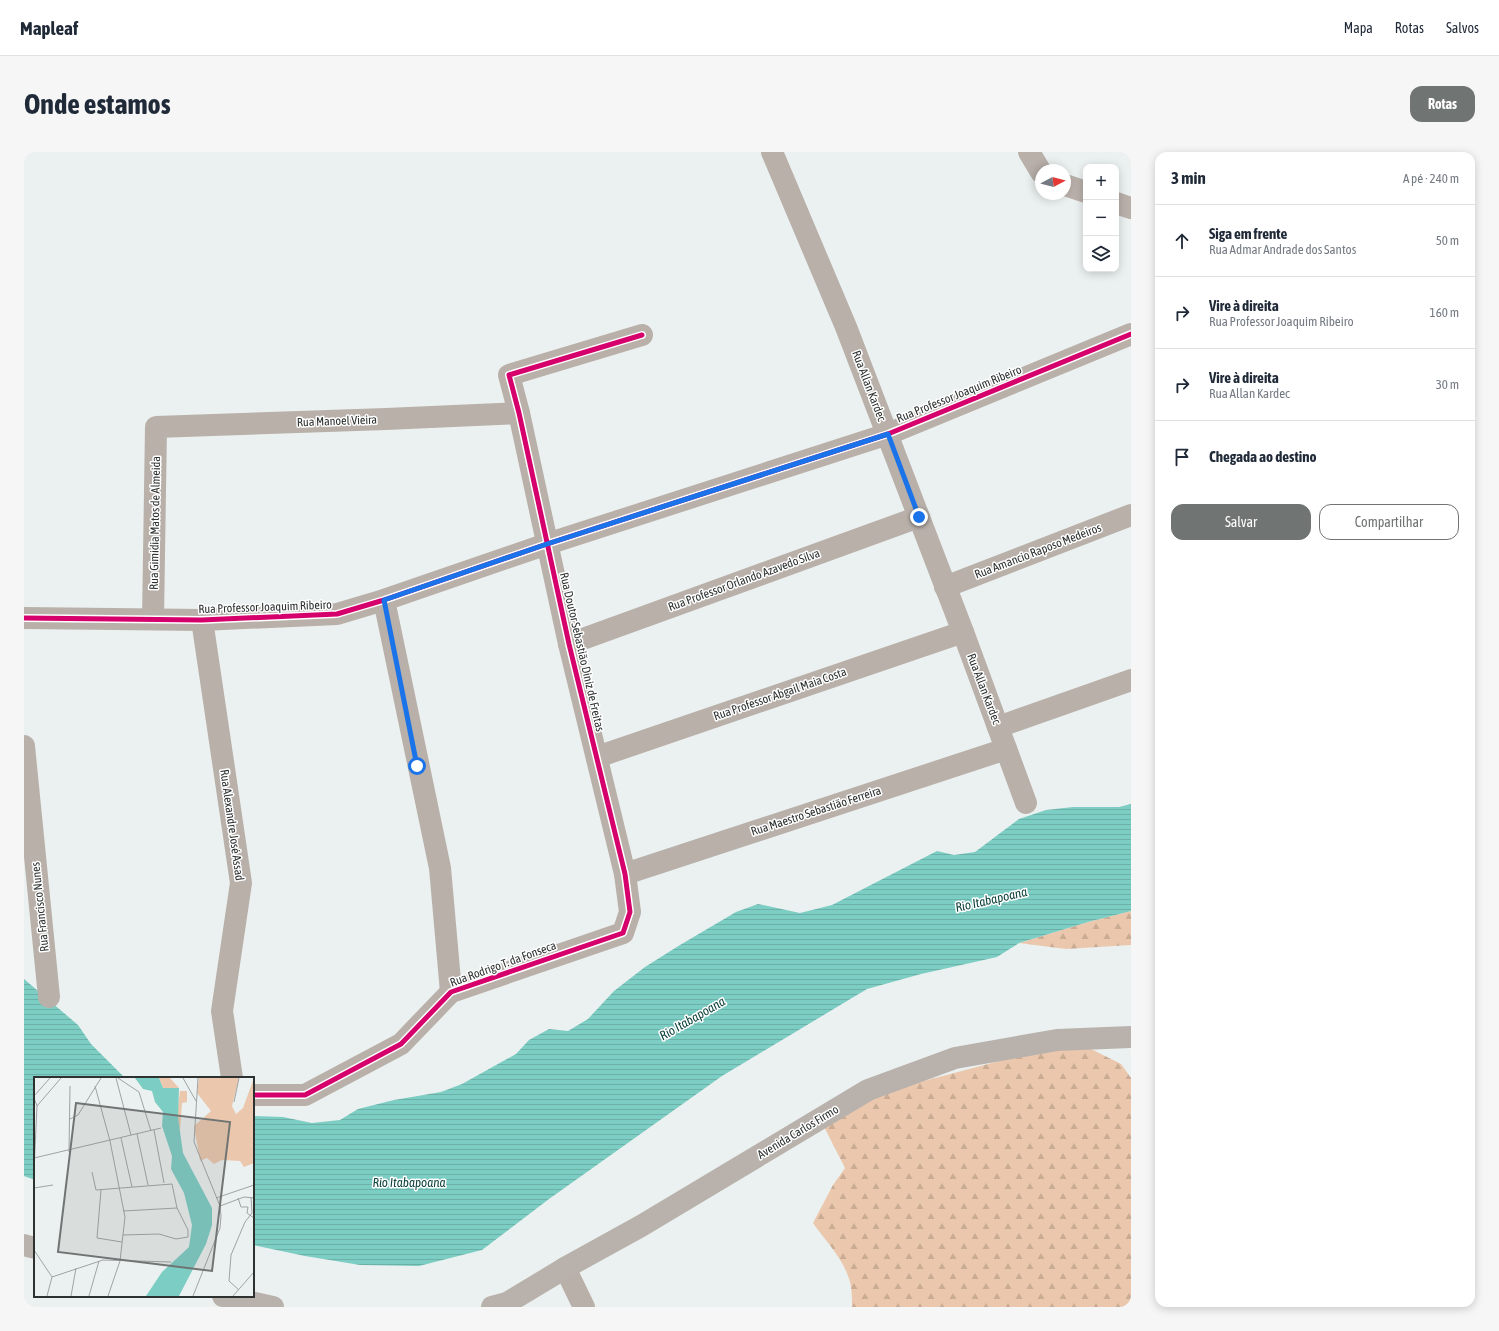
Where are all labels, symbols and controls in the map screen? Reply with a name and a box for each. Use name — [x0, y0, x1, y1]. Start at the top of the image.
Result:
text: Mapleaf — [20, 17, 78, 39]
text: Mapa — [1344, 20, 1373, 36]
text: Rotas — [1395, 20, 1424, 36]
text: Salvos — [1446, 20, 1479, 36]
button: Rotas — [1410, 86, 1475, 122]
text: Onde estamos — [24, 88, 171, 120]
north arrow — [1035, 164, 1071, 200]
map controls — [1083, 164, 1119, 272]
button: + — [1083, 164, 1119, 200]
text: 3 min — [1171, 168, 1206, 188]
text: A pé · 240 m — [1403, 171, 1459, 186]
button: − — [1083, 200, 1119, 236]
text: Siga em frente — [1209, 225, 1287, 242]
icon: ahead — [1171, 230, 1193, 252]
text: 50 m — [1436, 233, 1459, 248]
button: layers — [1083, 236, 1119, 272]
text: Rua Admar Andrade dos Santos — [1209, 242, 1356, 257]
text: Vire à direita — [1209, 297, 1279, 314]
icon: right — [1171, 302, 1193, 324]
text: 160 m — [1430, 305, 1459, 320]
text: Rua Professor Joaquim Ribeiro — [1209, 314, 1354, 329]
street label: Rua Allan Kardec — [849, 349, 889, 424]
street label: Rua Professor Joaquim Ribeiro — [894, 362, 1024, 426]
text: Vire à direita — [1209, 369, 1279, 386]
icon: right — [1171, 374, 1193, 396]
text: 30 m — [1436, 377, 1459, 392]
text: Rua Allan Kardec — [1209, 386, 1290, 401]
street label: Rua Manoel Vieira — [297, 413, 377, 429]
icon: arrive — [1171, 446, 1193, 468]
text: Chegada ao destino — [1209, 448, 1317, 465]
street label: Rua Gimidia Matos de Almeida — [147, 456, 163, 590]
button: Salvar — [1171, 504, 1311, 540]
button: Compartilhar — [1319, 504, 1459, 540]
route end — [910, 508, 928, 526]
street label: Rua Amancio Raposo Medeiros — [973, 520, 1103, 582]
street label: Rua Professor Orlando Azavedo Silva — [666, 546, 822, 614]
street label: Rua Doutor Sebastião Diniz de Freitas — [557, 571, 607, 733]
street label: Rua Professor Joaquim Ribeiro — [198, 598, 332, 616]
street label: Rua Allan Kardec — [964, 652, 1004, 727]
street label: Rua Professor Abgail Maia Costa — [712, 665, 848, 723]
route start — [408, 757, 426, 775]
street label: Rua Alexandre José Assad — [217, 768, 247, 882]
street label: Rua Maestro Sebastião Ferreira — [749, 783, 883, 839]
street label: Rua Francisco Nunes — [28, 862, 52, 952]
water label: Rio Itabapoana — [954, 884, 1028, 915]
street label: Rua Rodrigo T. da Fonseca — [448, 938, 558, 990]
water label: Rio Itabapoana — [657, 994, 728, 1043]
inset map — [34, 1077, 254, 1297]
street label: Avenida Carlos Firmo — [755, 1102, 841, 1162]
water label: Rio Itabapoana — [372, 1175, 446, 1190]

